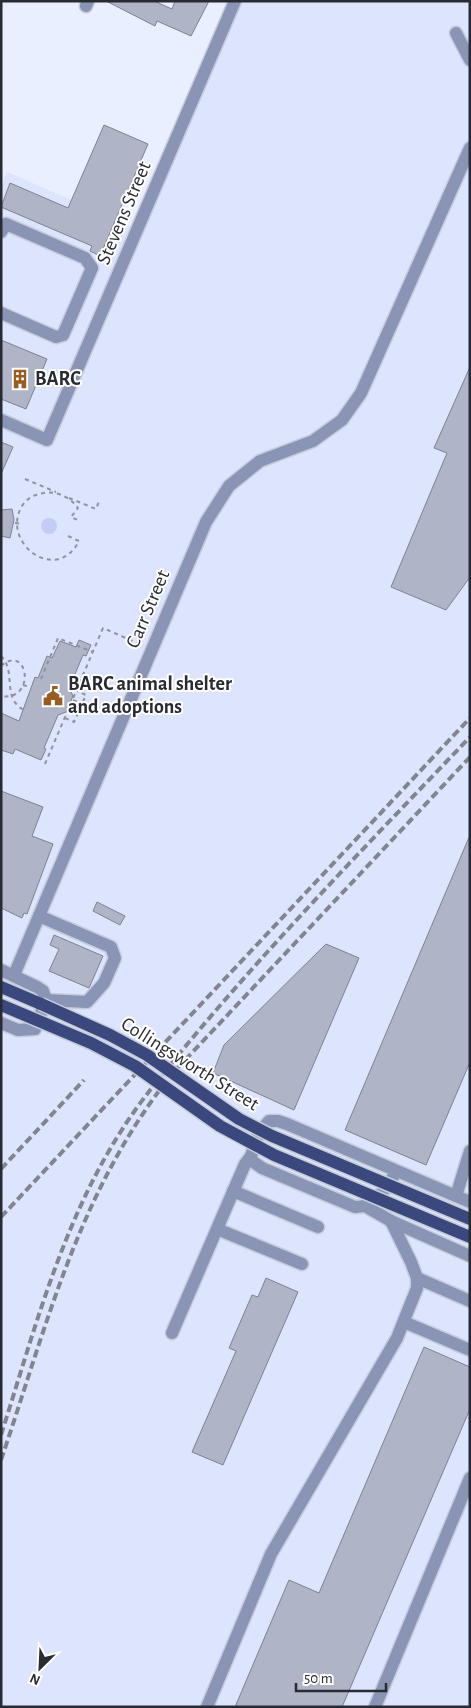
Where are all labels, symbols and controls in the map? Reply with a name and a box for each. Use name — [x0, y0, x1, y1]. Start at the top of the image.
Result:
street label: Stevens Street — [93, 158, 155, 268]
building icon: BARC — [9, 368, 31, 390]
place label: BARC — [35, 369, 81, 389]
street label: Carr Street — [123, 566, 174, 651]
place label: BARC animal shelter and adoptions — [68, 674, 232, 717]
public building icon: BARC animal shelter and adoptions — [42, 685, 64, 707]
street label: Collingsworth Street — [118, 1014, 263, 1115]
north arrow — [15, 1643, 65, 1693]
scale bar — [296, 1660, 386, 1692]
text: N — [28, 1671, 42, 1687]
text: 50 m — [304, 1671, 333, 1686]

